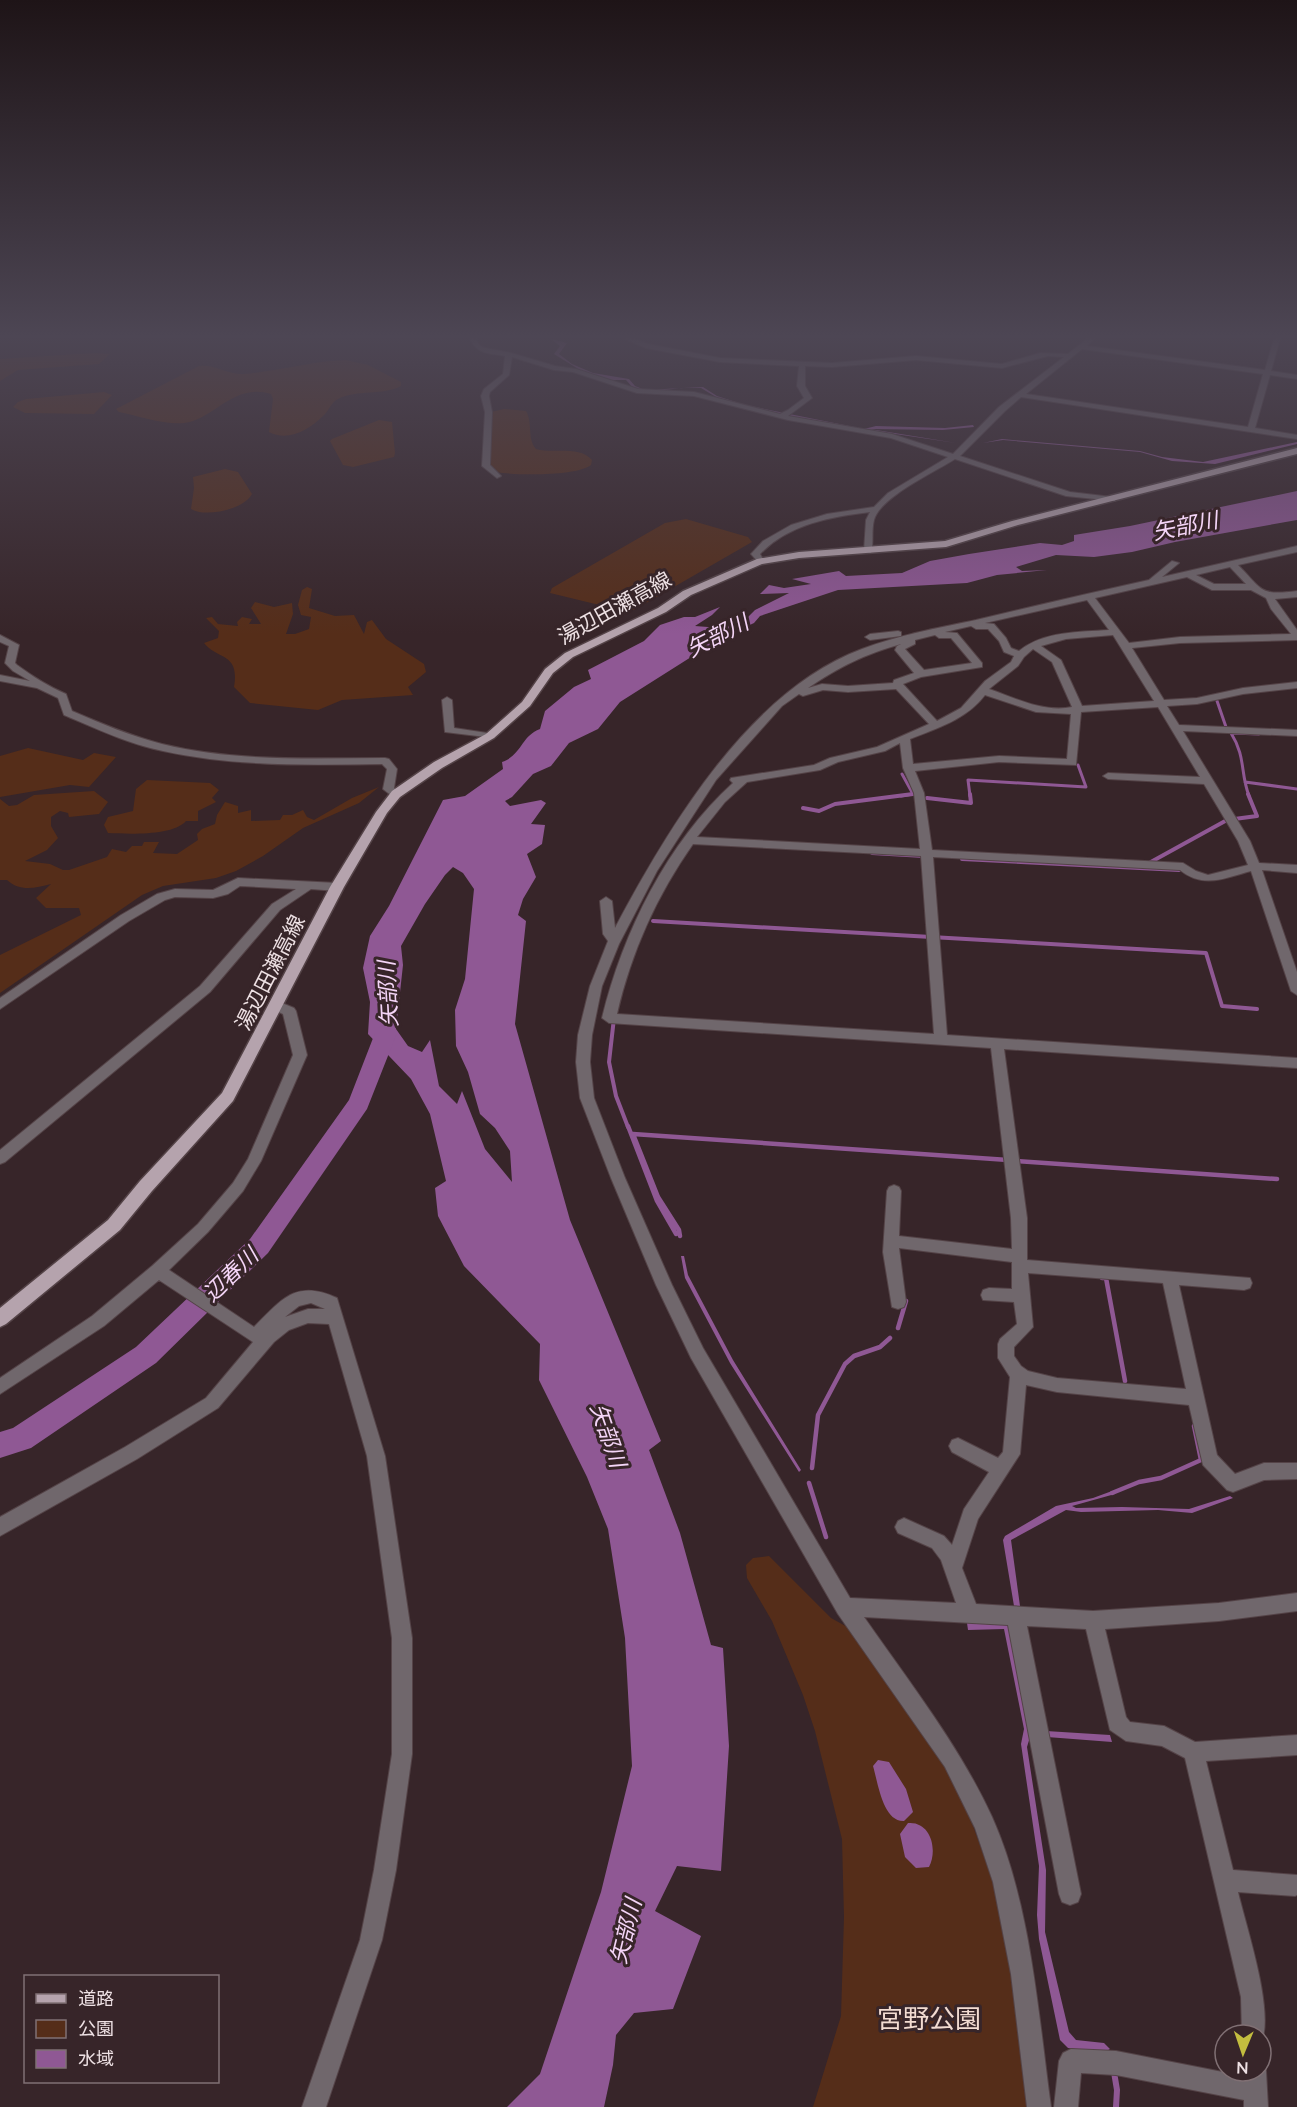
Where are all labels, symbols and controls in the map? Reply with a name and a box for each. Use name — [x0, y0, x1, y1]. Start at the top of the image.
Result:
water label: 矢部川 — [1150, 505, 1222, 545]
street label: 湯辺田瀬高線 — [553, 566, 675, 648]
water label: 矢部川 — [681, 607, 754, 662]
street label: 湯辺田瀬高線 — [229, 910, 309, 1034]
water label: 矢部川 — [372, 958, 402, 1028]
water label: 辺春川 — [197, 1240, 265, 1307]
water label: 矢部川 — [585, 1399, 633, 1472]
water label: 矢部川 — [604, 1894, 647, 1966]
legend — [24, 1975, 219, 2083]
text: 道路 — [78, 1987, 114, 2009]
park label: 宮野公園 — [877, 2002, 981, 2034]
text: 公園 — [78, 2017, 114, 2039]
north arrow — [1213, 2023, 1273, 2083]
text: 水域 — [78, 2047, 114, 2069]
text: N — [1236, 2059, 1249, 2078]

